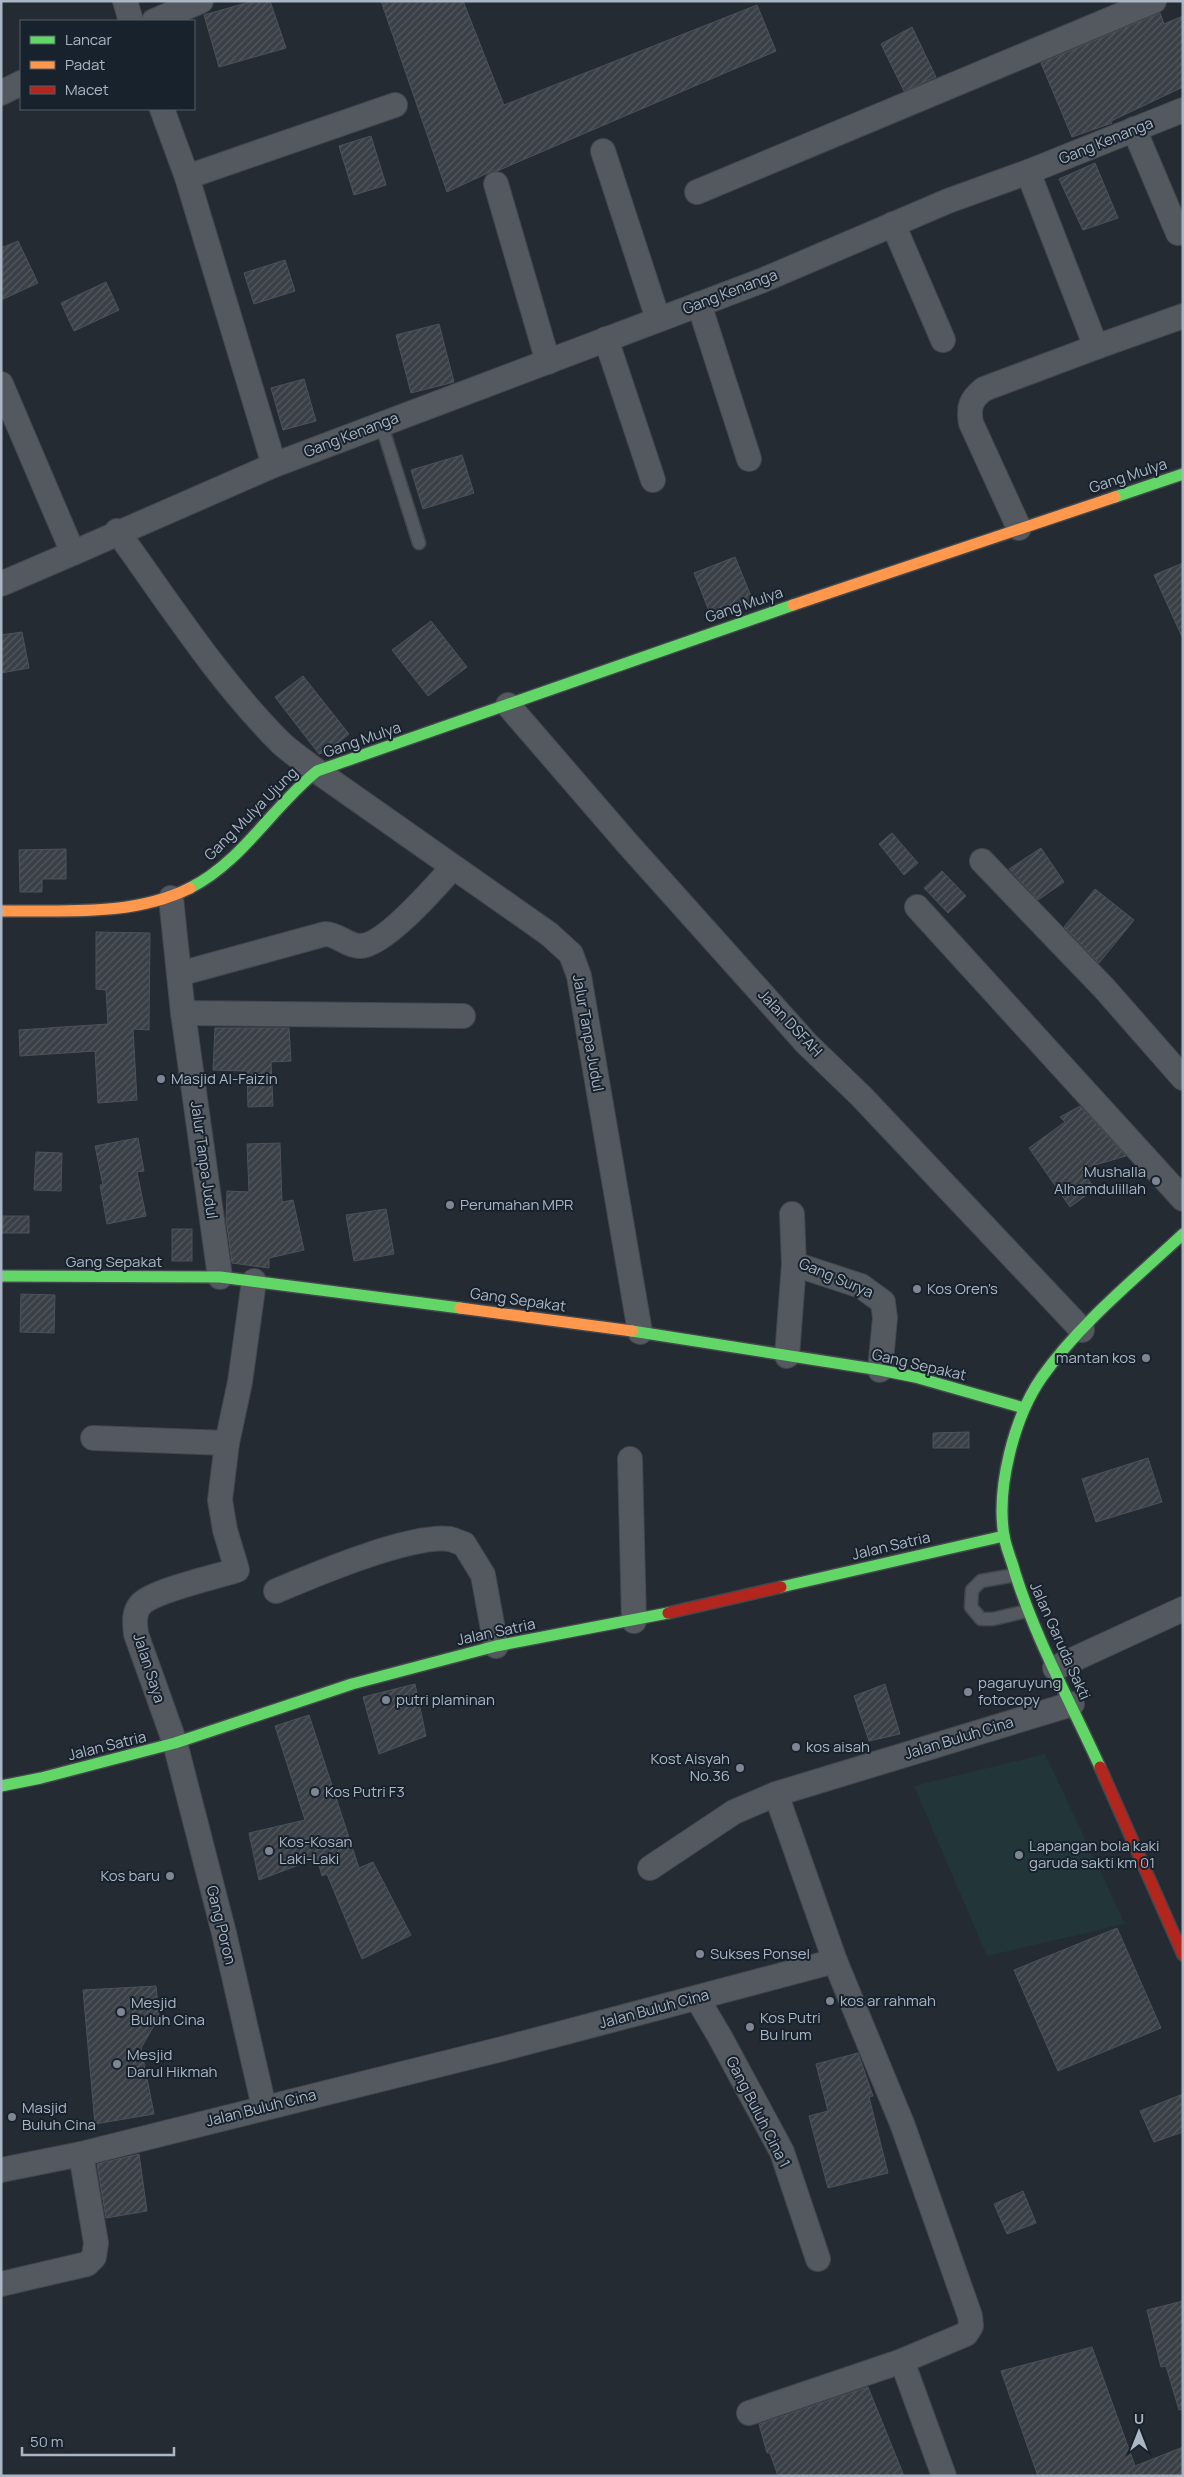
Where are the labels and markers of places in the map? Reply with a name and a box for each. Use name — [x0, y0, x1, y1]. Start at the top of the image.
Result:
place label: Masjid Al-Faizin — [171, 1068, 278, 1089]
marker: Masjid Al-Faizin — [155, 1073, 167, 1085]
place label: Mushalla Alhamdulillah — [1054, 1161, 1146, 1199]
marker: Mushalla Alhamdulillah — [1150, 1175, 1162, 1187]
place label: Perumahan MPR — [460, 1194, 573, 1215]
marker: Perumahan MPR — [444, 1199, 456, 1211]
place label: Kos Oren's — [927, 1278, 998, 1299]
marker: Kos Oren's — [911, 1283, 923, 1295]
place label: mantan kos — [1056, 1347, 1136, 1368]
marker: mantan kos — [1140, 1352, 1152, 1364]
place label: pagaruyung fotocopy — [978, 1672, 1061, 1710]
marker: pagaruyung fotocopy — [962, 1686, 974, 1698]
place label: putri plaminan — [396, 1689, 495, 1710]
marker: putri plaminan — [380, 1694, 392, 1706]
place label: kos aisah — [806, 1736, 870, 1757]
marker: kos aisah — [790, 1741, 802, 1753]
place label: Kost Aisyah No.36 — [651, 1748, 730, 1786]
marker: Kost Aisyah No.36 — [734, 1762, 746, 1774]
place label: Kos Putri F3 — [325, 1781, 405, 1802]
marker: Kos Putri F3 — [309, 1786, 321, 1798]
place label: Kos-Kosan Laki-Laki — [279, 1831, 353, 1869]
place label: Lapangan bola kaki garuda sakti km 01 — [1029, 1835, 1160, 1873]
marker: Kos-Kosan Laki-Laki — [263, 1845, 275, 1857]
marker: Lapangan bola kaki garuda sakti km 01 — [1013, 1849, 1025, 1861]
place label: Kos baru — [100, 1865, 160, 1886]
marker: Kos baru — [164, 1870, 176, 1882]
place label: Sukses Ponsel — [710, 1943, 810, 1964]
marker: Sukses Ponsel — [694, 1948, 706, 1960]
place label: kos ar rahmah — [840, 1990, 936, 2011]
place label: Mesjid Buluh Cina — [131, 1992, 205, 2030]
marker: kos ar rahmah — [824, 1995, 836, 2007]
marker: Mesjid Buluh Cina — [115, 2006, 127, 2018]
place label: Kos Putri Bu Irum — [760, 2007, 821, 2045]
marker: Kos Putri Bu Irum — [744, 2021, 756, 2033]
place label: Mesjid Darul Hikmah — [127, 2044, 217, 2082]
marker: Mesjid Darul Hikmah — [111, 2058, 123, 2070]
place label: Masjid Buluh Cina — [22, 2097, 96, 2135]
marker: Masjid Buluh Cina — [6, 2111, 18, 2123]

